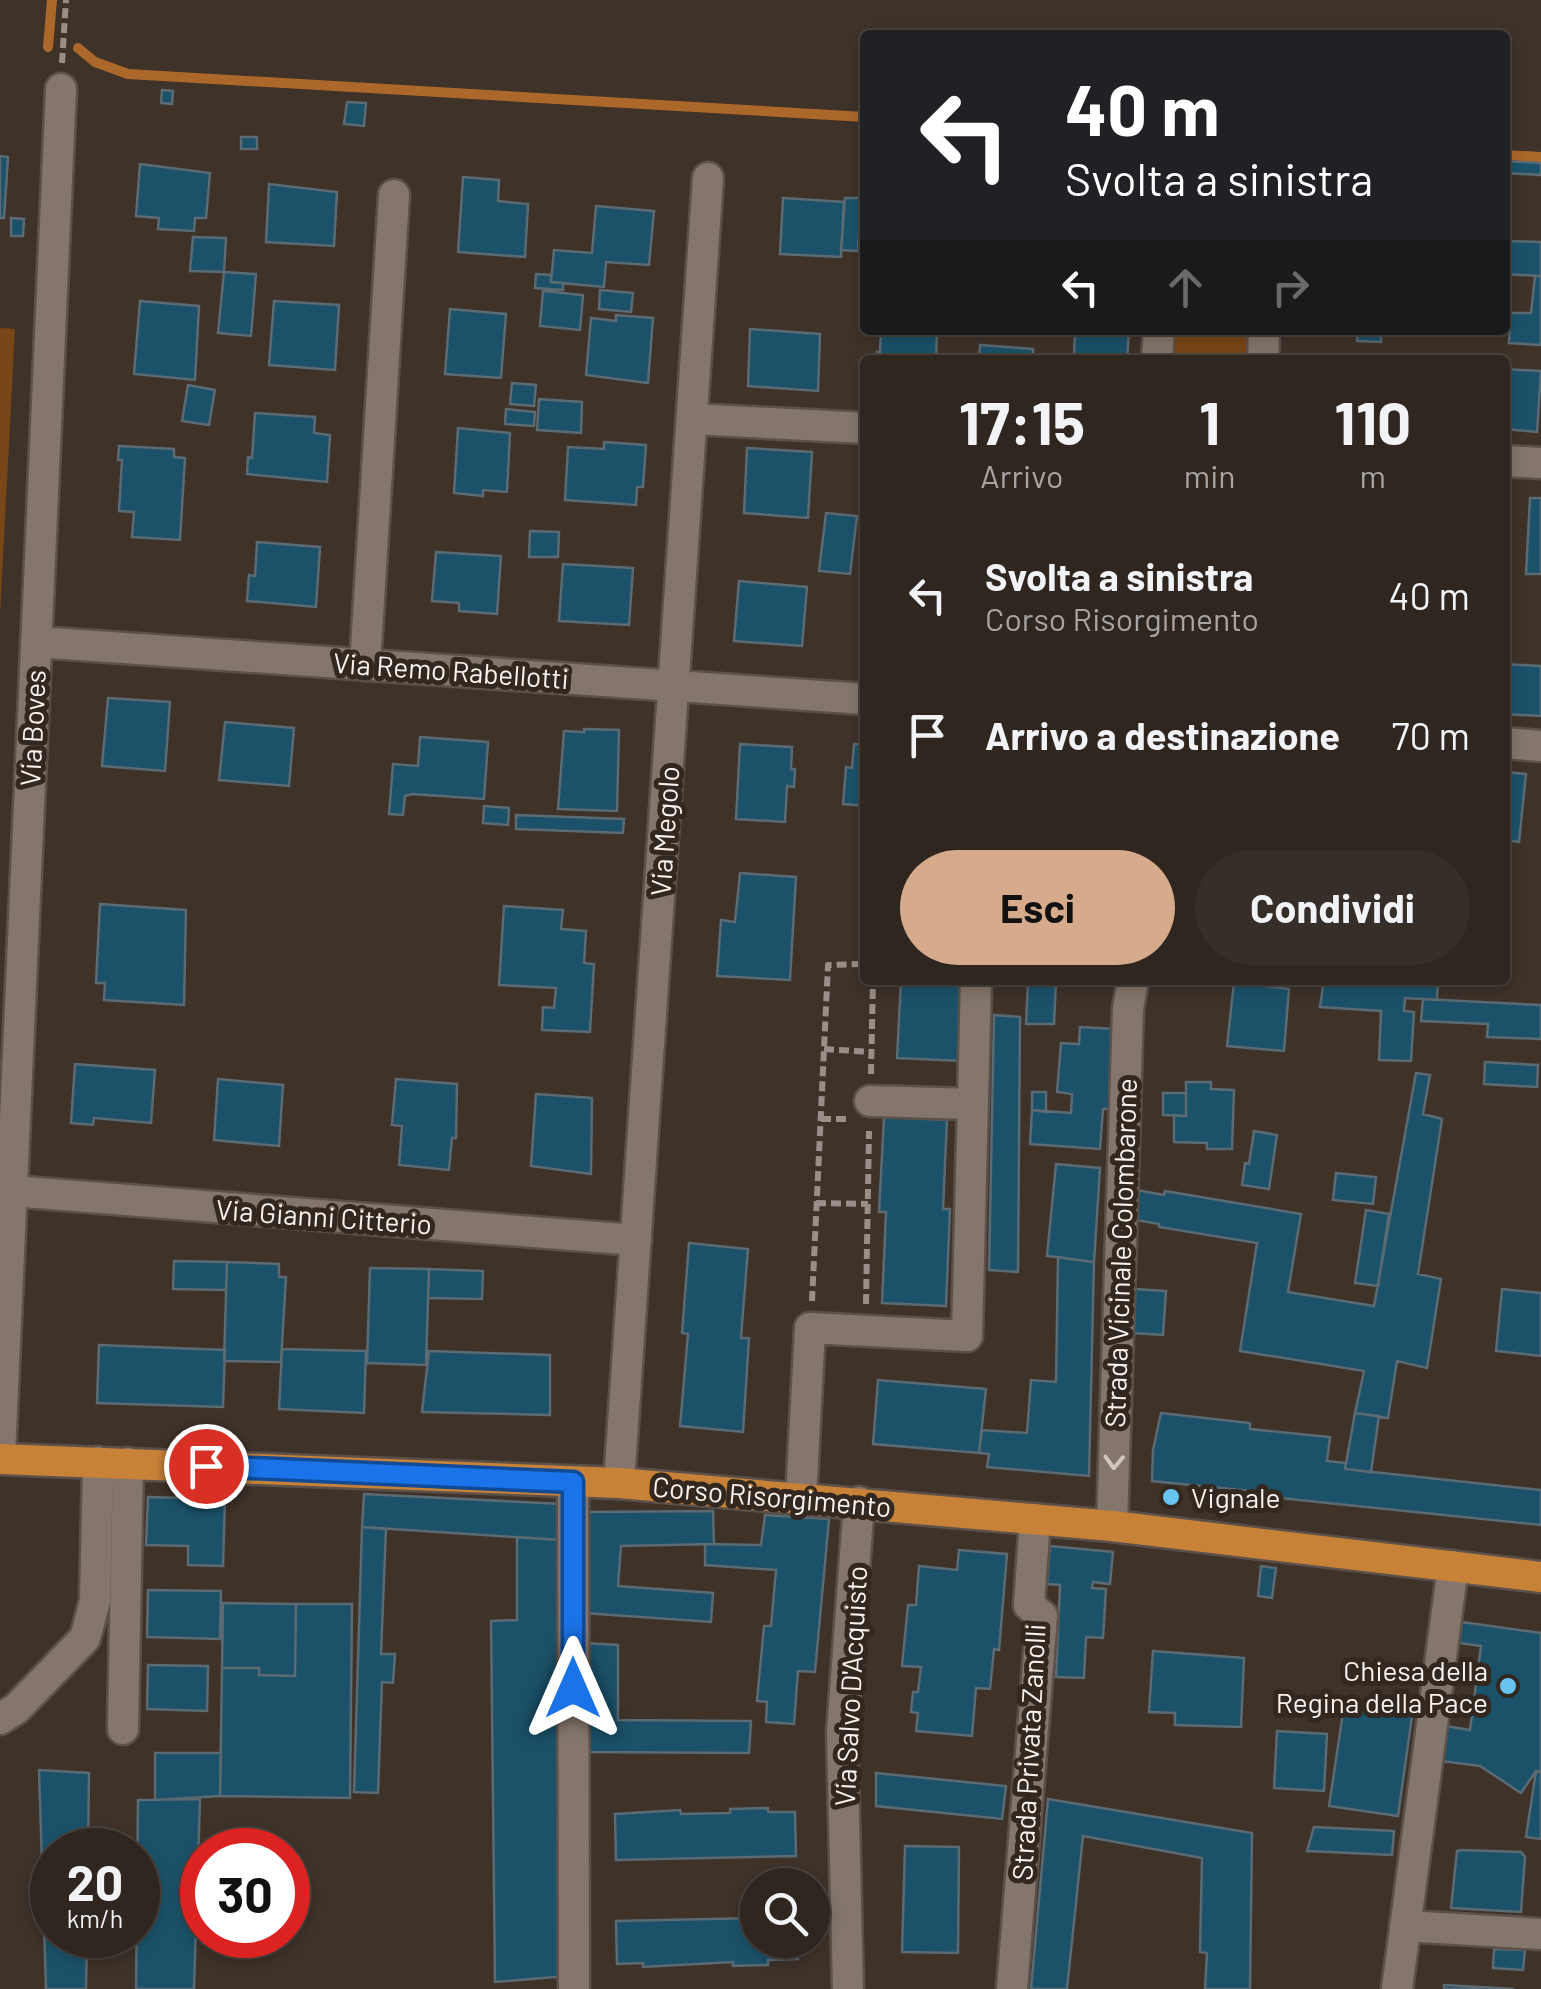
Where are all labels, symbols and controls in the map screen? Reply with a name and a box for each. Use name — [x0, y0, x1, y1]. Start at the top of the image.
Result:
text: 40 m — [1065, 66, 1220, 150]
icon: left — [900, 70, 1030, 200]
text: Svolta a sinistra — [1065, 151, 1373, 205]
icon: left — [1053, 260, 1108, 315]
icon: ahead — [1158, 260, 1213, 315]
icon: right — [1263, 260, 1318, 315]
text: 17:15 — [959, 385, 1085, 457]
text: 1 — [1199, 385, 1220, 457]
text: 110 — [1334, 385, 1411, 457]
text: Arrivo — [980, 456, 1063, 494]
text: min — [1184, 456, 1236, 494]
text: m — [1360, 456, 1386, 494]
text: Svolta a sinistra — [985, 553, 1253, 599]
icon: left — [900, 568, 955, 623]
text: 40 m — [1389, 572, 1470, 618]
text: Corso Risorgimento — [985, 599, 1259, 637]
street label: Via Remo Rabellotti — [332, 645, 570, 695]
street label: Via Boves — [12, 669, 52, 787]
icon: arrive — [900, 708, 955, 763]
text: Arrivo a destinazione — [985, 712, 1340, 758]
text: 70 m — [1392, 712, 1470, 758]
street label: Via Megolo — [642, 765, 686, 897]
button: Esci — [900, 850, 1175, 965]
button: Condividi — [1195, 850, 1470, 965]
street label: Strada Vicinale Colombarone — [1097, 1078, 1143, 1428]
street label: Via Gianni Citterio — [215, 1191, 433, 1241]
pin — [164, 1424, 249, 1509]
icon: arrive — [179, 1439, 234, 1494]
one-way arrow — [1104, 1454, 1125, 1470]
street label: Corso Risorgimento — [651, 1469, 893, 1523]
place label: Vignale — [1191, 1480, 1280, 1514]
marker: Vignale — [1160, 1486, 1182, 1508]
street label: Via Salvo D'Acquisto — [827, 1565, 873, 1807]
street label: Strada Privata Zanolli — [1004, 1623, 1052, 1881]
position arrow — [521, 1636, 625, 1740]
place label: Chiesa della Regina della Pace — [1276, 1653, 1488, 1719]
marker: Chiesa della Regina della Pace — [1497, 1675, 1519, 1697]
speed limit sign: 30 — [180, 1828, 310, 1958]
text: 20 — [67, 1851, 123, 1911]
map controls — [740, 1868, 830, 1958]
button: search — [740, 1868, 830, 1958]
text: km/h — [67, 1903, 123, 1933]

